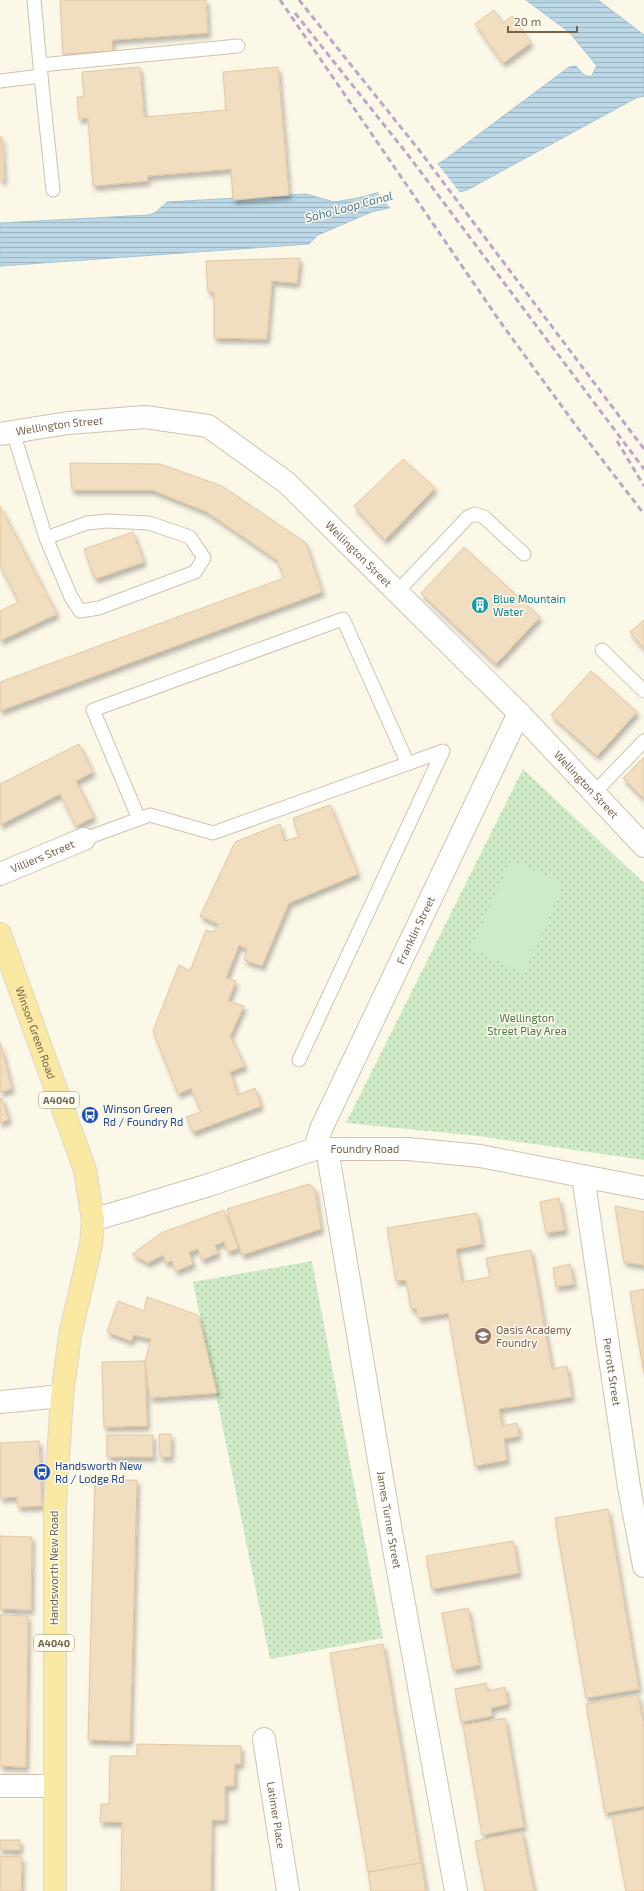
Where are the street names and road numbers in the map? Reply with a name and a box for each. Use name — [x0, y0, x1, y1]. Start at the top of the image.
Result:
street label: Wellington Street — [15, 413, 103, 437]
street label: Wellington Street — [323, 518, 395, 589]
street label: Wellington Street — [552, 748, 621, 821]
street label: Villiers Street — [8, 837, 76, 875]
street label: Franklin Street — [393, 894, 437, 966]
street label: Winson Green Road — [13, 985, 59, 1081]
road number: A4040 — [39, 1092, 79, 1108]
street label: Foundry Road — [330, 1142, 399, 1155]
street label: Perrott Street — [601, 1337, 624, 1407]
street label: James Turner Street — [375, 1470, 405, 1570]
street label: Handsworth New Road — [47, 1511, 60, 1625]
road number: A4040 — [34, 1635, 74, 1651]
street label: Latimer Place — [265, 1780, 288, 1850]

